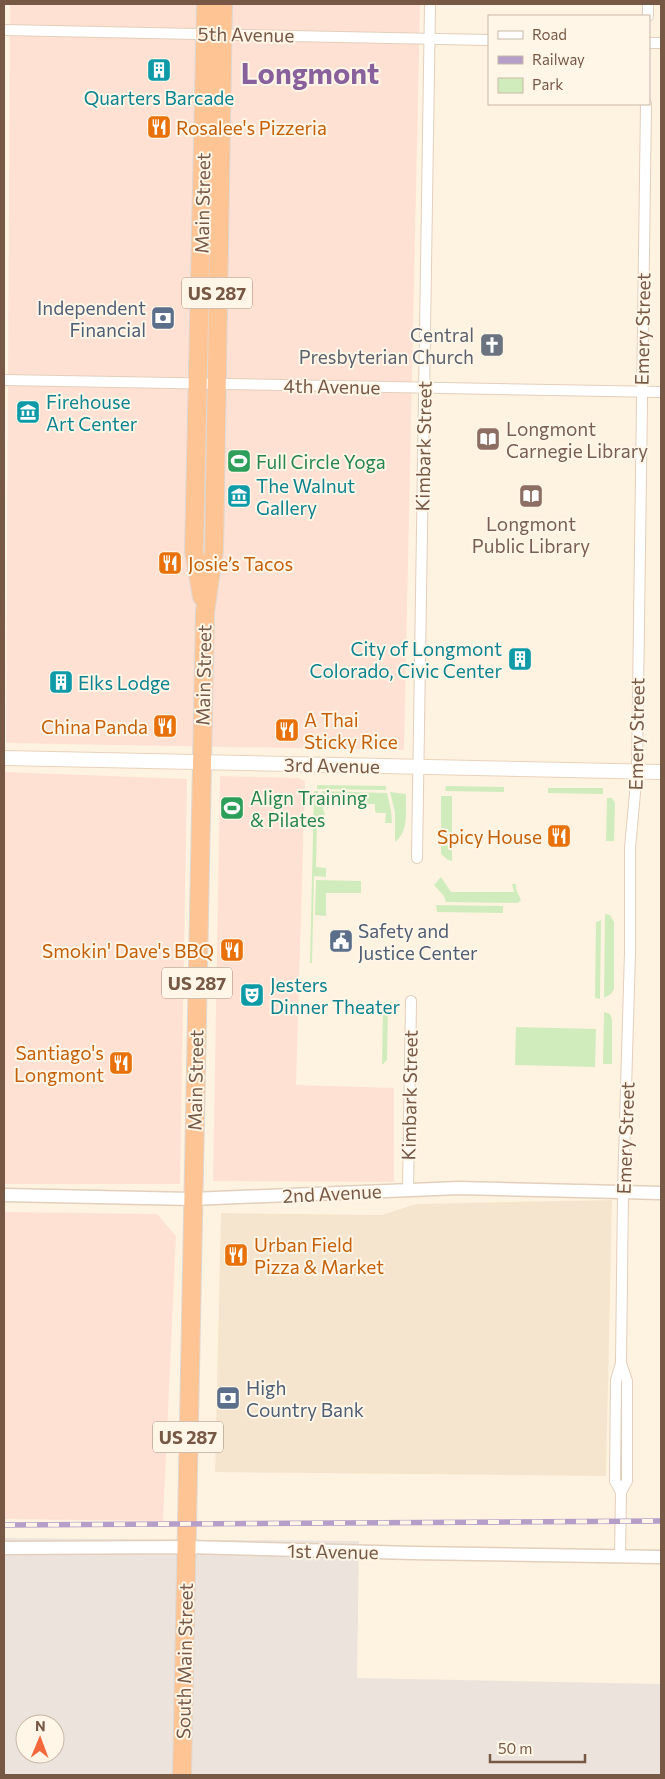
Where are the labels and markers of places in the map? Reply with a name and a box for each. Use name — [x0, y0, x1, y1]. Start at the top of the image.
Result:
building icon: Quarters Barcade — [146, 57, 172, 83]
place label: Quarters Barcade — [84, 86, 234, 109]
restaurant icon: Rosalee's Pizzeria — [146, 114, 172, 140]
place label: Rosalee's Pizzeria — [176, 116, 327, 139]
place label: Independent Financial — [37, 296, 146, 341]
bank icon: Independent Financial — [150, 305, 176, 331]
place label: Central Presbyterian Church — [299, 323, 474, 368]
church icon: Central Presbyterian Church — [479, 332, 505, 358]
place label: Firehouse Art Center — [46, 390, 138, 435]
museum icon: Firehouse Art Center — [15, 399, 41, 425]
place label: Longmont Carnegie Library — [506, 417, 648, 462]
library icon: Longmont Carnegie Library — [475, 426, 501, 452]
sports icon: Full Circle Yoga — [226, 448, 252, 474]
place label: Full Circle Yoga — [256, 450, 386, 473]
place label: The Walnut Gallery — [256, 474, 355, 519]
museum icon: The Walnut Gallery — [226, 483, 252, 509]
library icon: Longmont Public Library — [518, 483, 544, 509]
place label: Longmont Public Library — [472, 512, 590, 557]
restaurant icon: Josie’s Tacos — [157, 550, 183, 576]
place label: Josie’s Tacos — [188, 552, 293, 575]
place label: City of Longmont Colorado, Civic Center — [309, 637, 502, 682]
building icon: City of Longmont Colorado, Civic Center — [507, 646, 533, 672]
building icon: Elks Lodge — [48, 669, 74, 695]
place label: Elks Lodge — [78, 671, 170, 694]
place label: A Thai Sticky Rice — [304, 708, 398, 753]
restaurant icon: China Panda — [152, 713, 178, 739]
place label: China Panda — [41, 715, 148, 738]
restaurant icon: A Thai Sticky Rice — [274, 717, 300, 743]
place label: Align Training & Pilates — [250, 786, 367, 831]
sports icon: Align Training & Pilates — [219, 795, 245, 821]
restaurant icon: Spicy House — [546, 823, 572, 849]
place label: Spicy House — [437, 825, 542, 848]
place label: Safety and Justice Center — [358, 919, 478, 964]
public building icon: Safety and Justice Center — [328, 928, 354, 954]
restaurant icon: Smokin' Dave's BBQ — [219, 937, 245, 963]
place label: Smokin' Dave's BBQ — [42, 939, 214, 962]
place label: Jesters Dinner Theater — [270, 973, 401, 1018]
theatre icon: Jesters Dinner Theater — [239, 982, 265, 1008]
place label: Santiago's Longmont — [14, 1041, 104, 1086]
restaurant icon: Santiago's Longmont — [108, 1050, 134, 1076]
place label: Urban Field Pizza & Market — [254, 1233, 384, 1278]
restaurant icon: Urban Field Pizza & Market — [223, 1242, 249, 1268]
place label: High Country Bank — [246, 1376, 364, 1421]
bank icon: High Country Bank — [215, 1385, 241, 1411]

